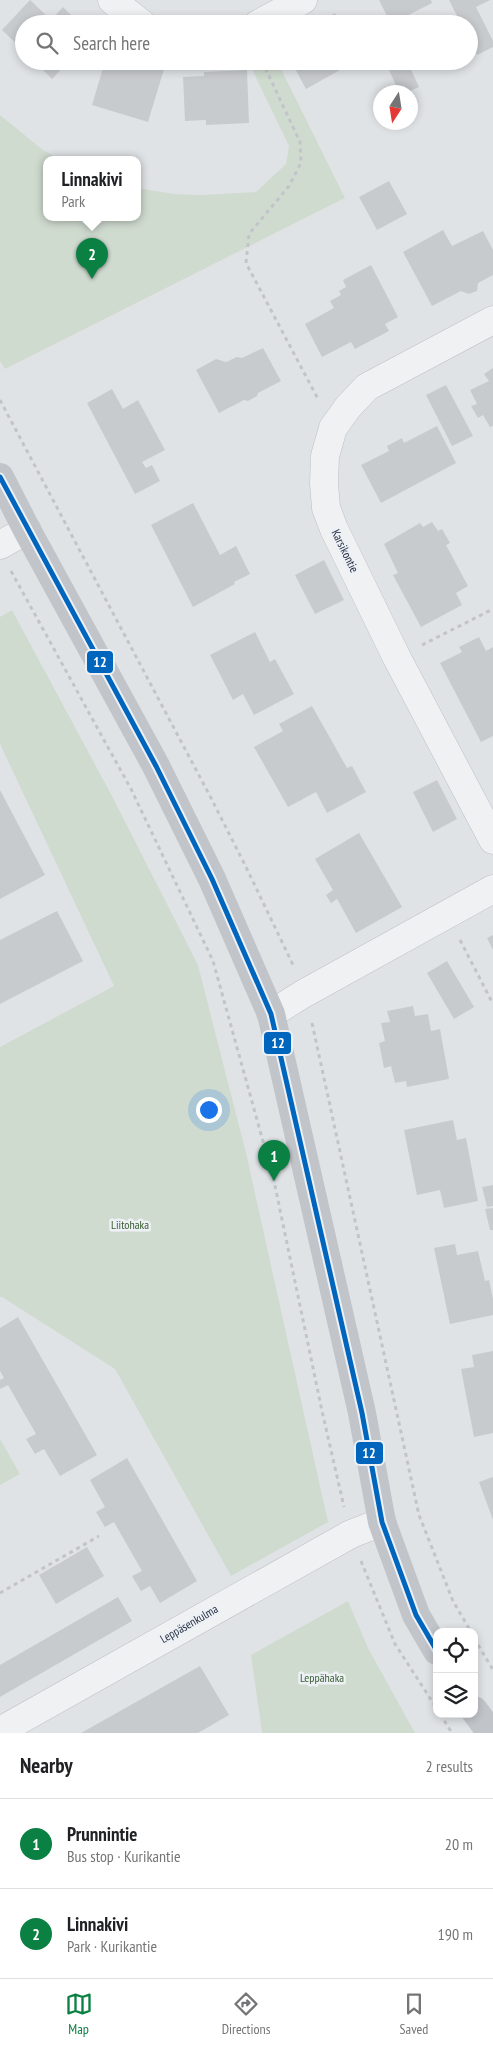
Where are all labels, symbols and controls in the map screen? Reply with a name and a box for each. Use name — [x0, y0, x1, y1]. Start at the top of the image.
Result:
search box — [15, 15, 478, 70]
icon: search — [33, 29, 61, 57]
text: Search here — [73, 31, 150, 55]
north arrow — [373, 85, 418, 130]
popup — [43, 156, 141, 221]
text: Linnakivi — [61, 167, 123, 191]
text: Park — [61, 191, 85, 211]
pin: 2 — [76, 238, 108, 279]
street label: Karsikontie — [329, 527, 362, 575]
line badge: 12 — [86, 650, 114, 674]
text: 12 — [93, 653, 107, 671]
line badge: 12 — [263, 1031, 292, 1055]
text: 12 — [271, 1034, 285, 1052]
your location — [196, 1097, 222, 1123]
pin: 1 — [258, 1140, 290, 1181]
park label: Liitohaka — [111, 1217, 149, 1232]
line badge: 12 — [355, 1441, 384, 1465]
text: 12 — [362, 1444, 376, 1462]
street label: Leppäsenkulma — [157, 1601, 220, 1646]
map controls — [433, 1628, 478, 1718]
button: locate — [433, 1628, 478, 1673]
park label: Leppähaka — [300, 1670, 344, 1685]
button: layers — [433, 1673, 478, 1718]
text: Nearby — [20, 1752, 73, 1779]
text: 2 results — [426, 1756, 473, 1776]
text: Prunnintie — [67, 1822, 137, 1846]
text: 1 — [32, 1834, 40, 1854]
text: 20 m — [445, 1834, 473, 1854]
text: Bus stop · Kurikantie — [67, 1846, 181, 1866]
text: Linnakivi — [67, 1912, 128, 1936]
text: 2 — [32, 1924, 40, 1944]
text: 190 m — [438, 1924, 473, 1944]
text: Park · Kurikantie — [67, 1936, 157, 1956]
tab: Map — [65, 1990, 93, 2038]
tab: Directions — [222, 1990, 270, 2038]
tab: Saved — [400, 1990, 428, 2038]

